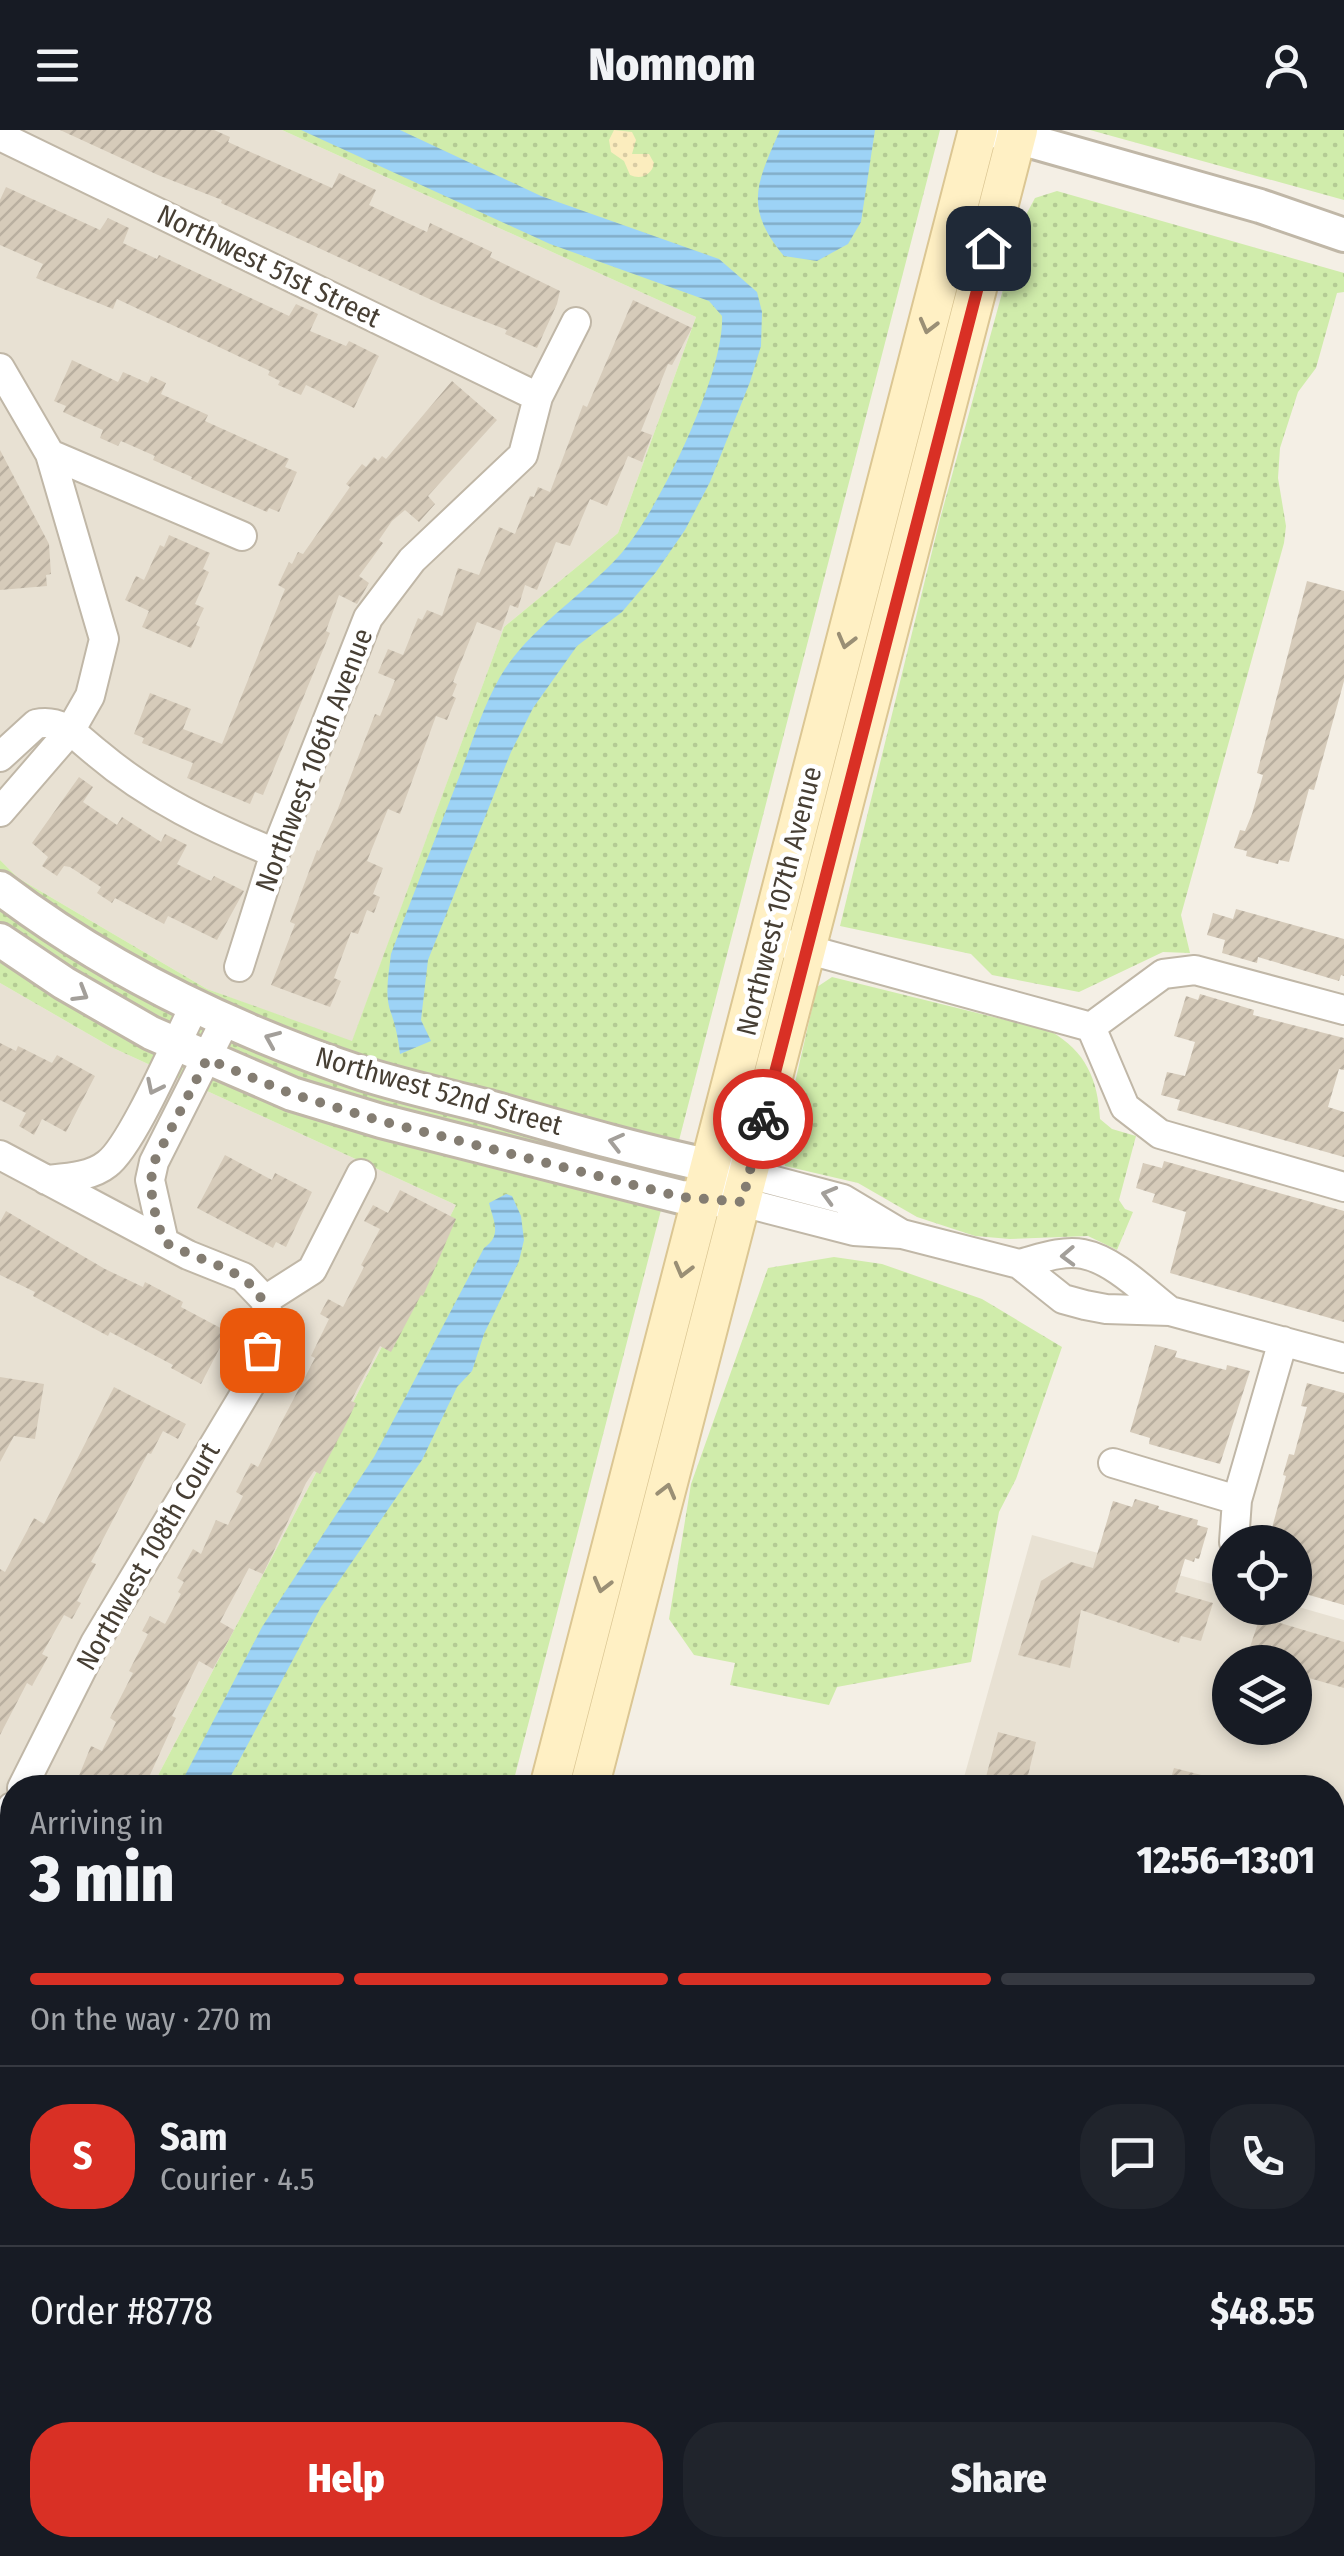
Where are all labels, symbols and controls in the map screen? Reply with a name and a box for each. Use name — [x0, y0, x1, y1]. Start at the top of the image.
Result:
icon: menu — [30, 38, 85, 93]
text: Nomnom — [589, 38, 755, 92]
icon: person — [1259, 38, 1314, 93]
street label: Northwest 51st Street — [152, 198, 387, 335]
pin — [946, 206, 1031, 291]
icon: home — [961, 221, 1016, 276]
one-way arrow — [918, 317, 939, 334]
street label: Northwest 106th Avenue — [249, 624, 379, 896]
one-way arrow — [837, 632, 858, 649]
street label: Northwest 107th Avenue — [730, 763, 828, 1039]
one-way arrow — [71, 982, 89, 1001]
one-way arrow — [264, 1030, 281, 1050]
street label: Northwest 52nd Street — [312, 1040, 567, 1142]
courier — [713, 1069, 813, 1169]
one-way arrow — [147, 1076, 166, 1094]
icon: bike — [736, 1092, 791, 1147]
one-way arrow — [608, 1132, 625, 1153]
one-way arrow — [821, 1186, 838, 1207]
one-way arrow — [1059, 1245, 1075, 1266]
one-way arrow — [674, 1261, 695, 1278]
pin — [220, 1308, 305, 1393]
icon: bag — [235, 1323, 290, 1378]
street label: Northwest 108th Court — [69, 1436, 227, 1676]
one-way arrow — [655, 1483, 676, 1500]
map controls — [1212, 1525, 1312, 1745]
button: locate — [1212, 1525, 1312, 1625]
one-way arrow — [592, 1576, 613, 1593]
button: layers — [1212, 1645, 1312, 1745]
text: Arriving in — [30, 1804, 164, 1842]
text: 12:56–13:01 — [1137, 1837, 1315, 1883]
text: 3 min — [30, 1840, 175, 1918]
text: On the way · 270 m — [30, 2000, 272, 2038]
button: chat — [1080, 2104, 1185, 2209]
button: phone — [1210, 2104, 1315, 2209]
text: Sam — [160, 2114, 228, 2160]
text: S — [73, 2133, 92, 2179]
text: Courier · 4.5 — [160, 2160, 315, 2198]
text: Order #8778 — [30, 2288, 213, 2334]
text: $48.55 — [1210, 2288, 1315, 2334]
button: Help — [30, 2422, 663, 2537]
button: Share — [683, 2422, 1315, 2537]

